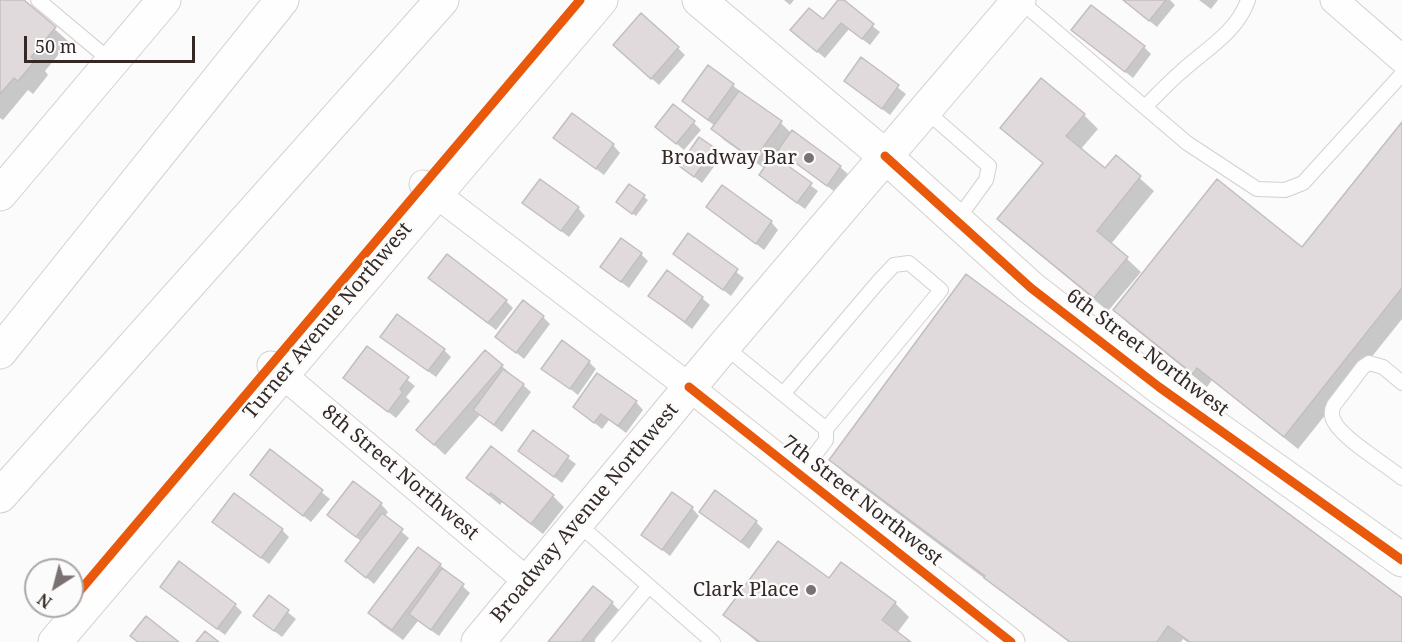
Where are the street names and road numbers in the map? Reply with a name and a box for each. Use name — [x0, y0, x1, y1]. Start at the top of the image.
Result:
street label: Turner Avenue Northwest — [239, 218, 417, 424]
street label: 6th Street Northwest — [1061, 284, 1233, 422]
street label: Broadway Avenue Northwest — [486, 398, 684, 628]
street label: 8th Street Northwest — [317, 400, 483, 546]
street label: 7th Street Northwest — [777, 431, 947, 571]

